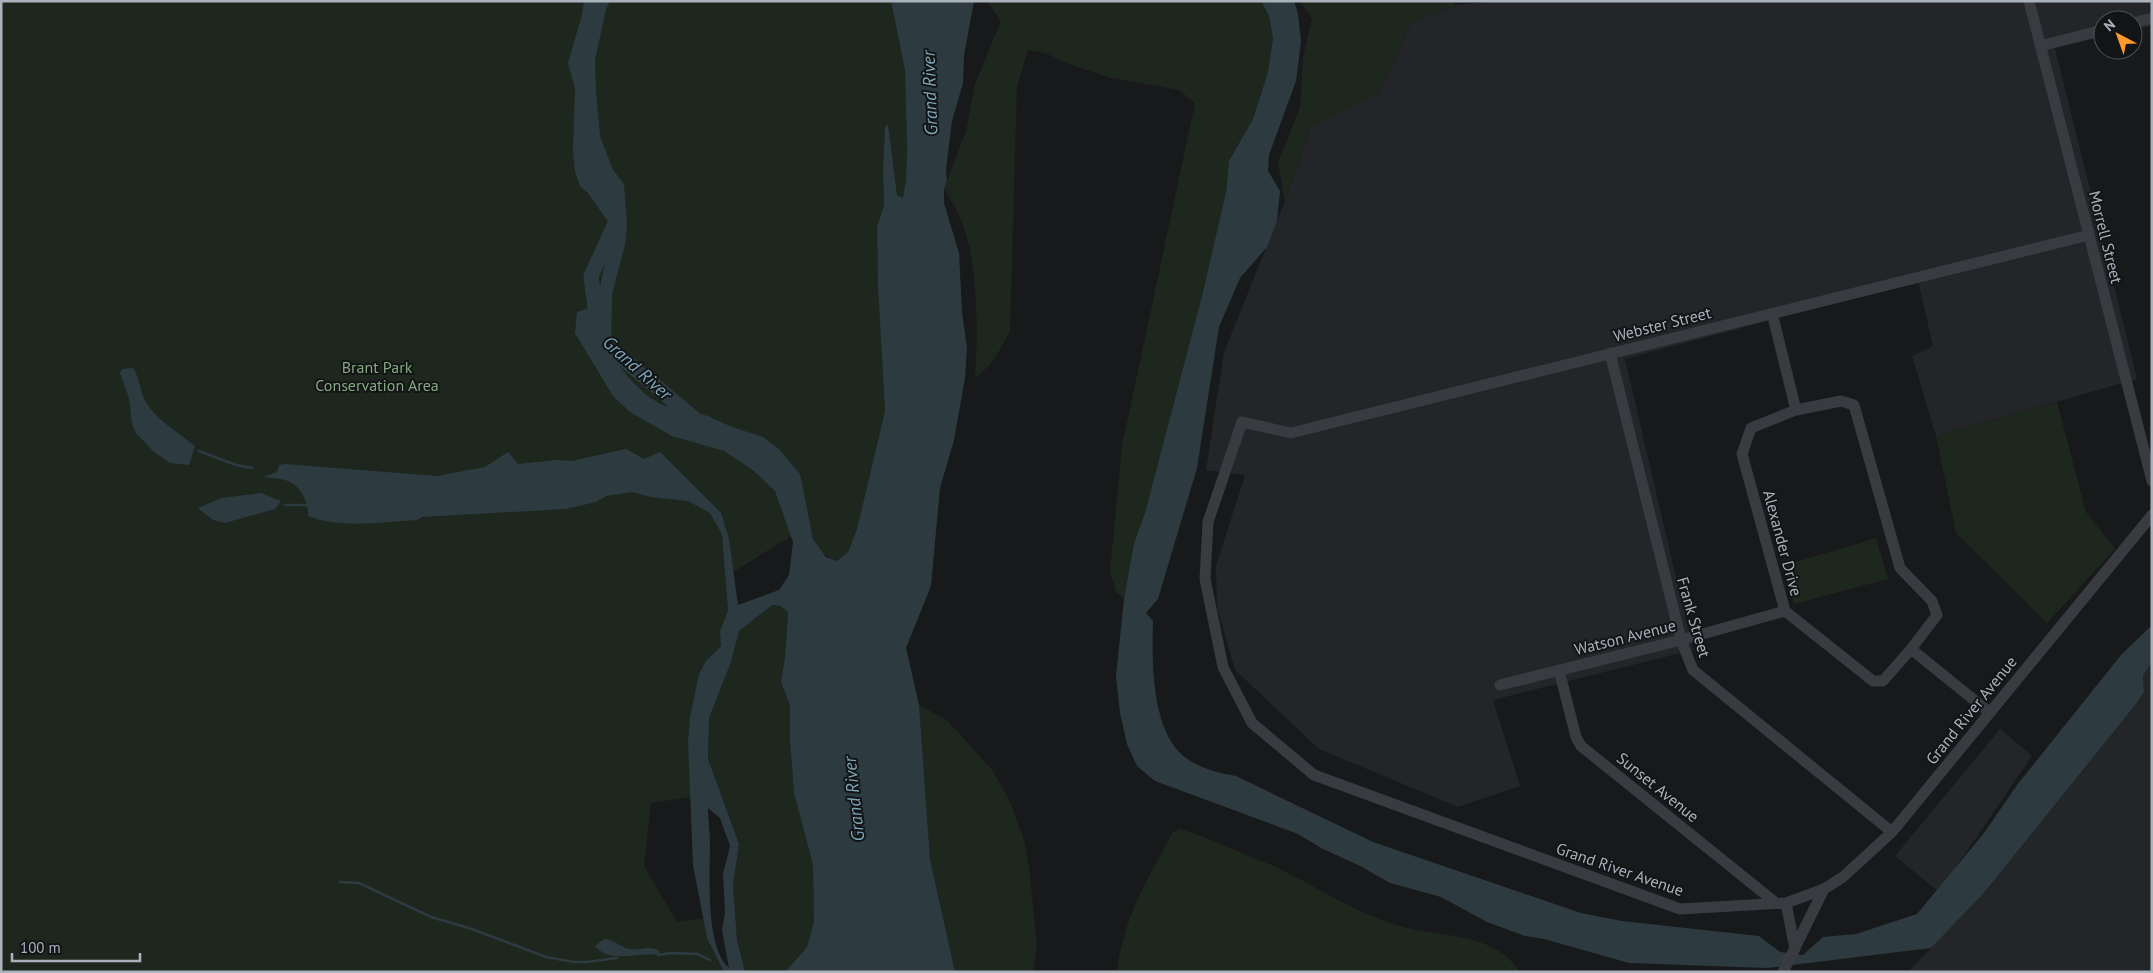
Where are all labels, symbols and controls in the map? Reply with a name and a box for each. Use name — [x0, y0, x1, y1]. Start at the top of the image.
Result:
north arrow — [2093, 10, 2143, 60]
text: N — [2100, 15, 2119, 35]
water label: Grand River — [916, 49, 942, 136]
street label: Morrell Street — [2085, 189, 2127, 286]
street label: Webster Street — [1611, 302, 1714, 346]
water label: Grand River — [598, 331, 677, 405]
park label: Brant Park Conservation Area — [315, 357, 439, 395]
street label: Alexander Drive — [1759, 488, 1807, 598]
street label: Frank Street — [1673, 574, 1715, 660]
street label: Watson Avenue — [1572, 615, 1678, 659]
street label: Grand River Avenue — [1921, 652, 2021, 768]
street label: Sunset Avenue — [1613, 748, 1703, 826]
water label: Grand River — [838, 754, 869, 843]
street label: Grand River Avenue — [1554, 838, 1686, 900]
scale bar — [12, 930, 140, 962]
text: 100 m — [20, 938, 61, 957]

